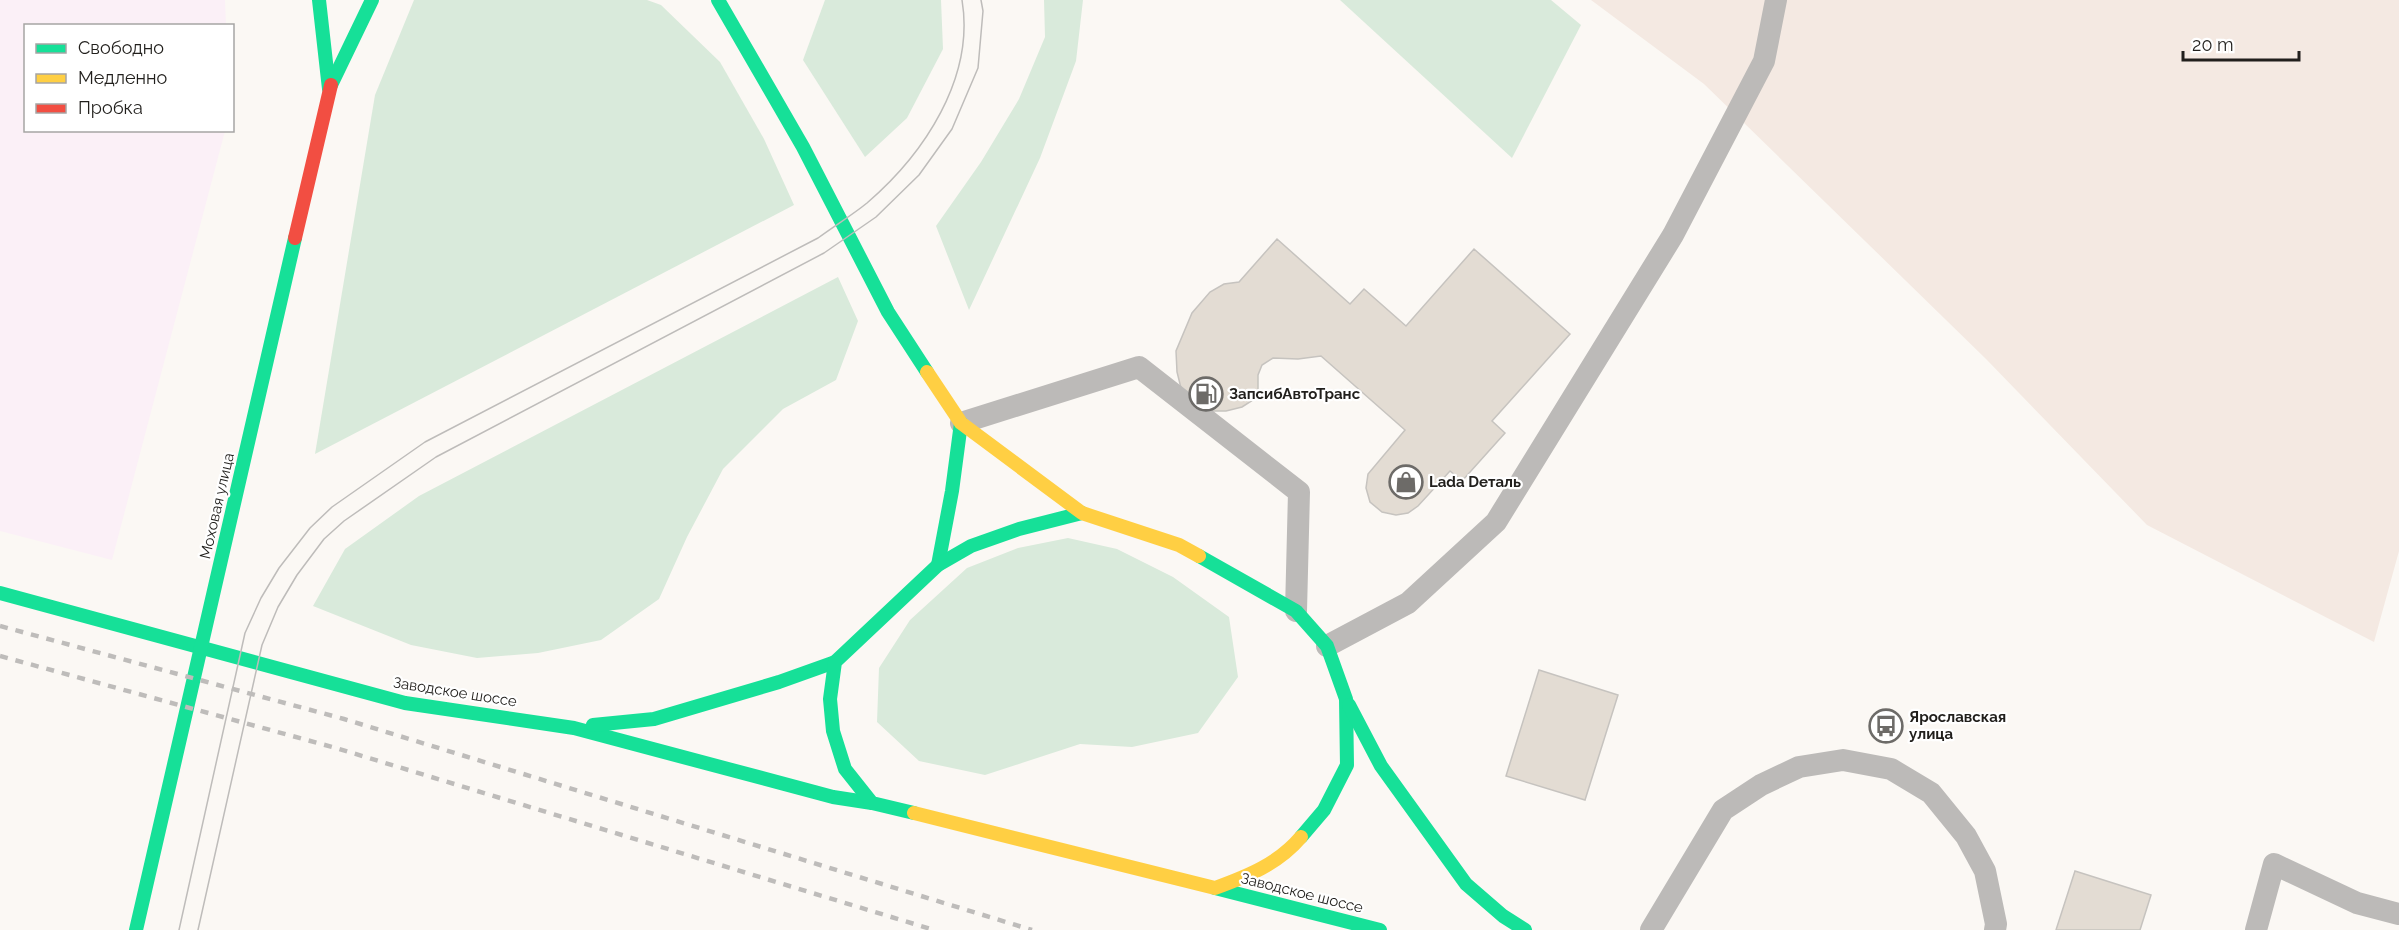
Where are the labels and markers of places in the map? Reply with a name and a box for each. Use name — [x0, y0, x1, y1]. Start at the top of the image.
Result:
fuel station icon: ЗапсибАвтоТранс — [1188, 376, 1224, 412]
place label: ЗапсибАвтоТранс — [1229, 385, 1361, 403]
shop icon: Lada Dеталь — [1388, 464, 1424, 500]
place label: Lada Dеталь — [1429, 473, 1521, 491]
bus stop icon: Ярославская улица — [1868, 708, 1904, 744]
place label: Ярославская улица — [1909, 708, 2006, 743]

